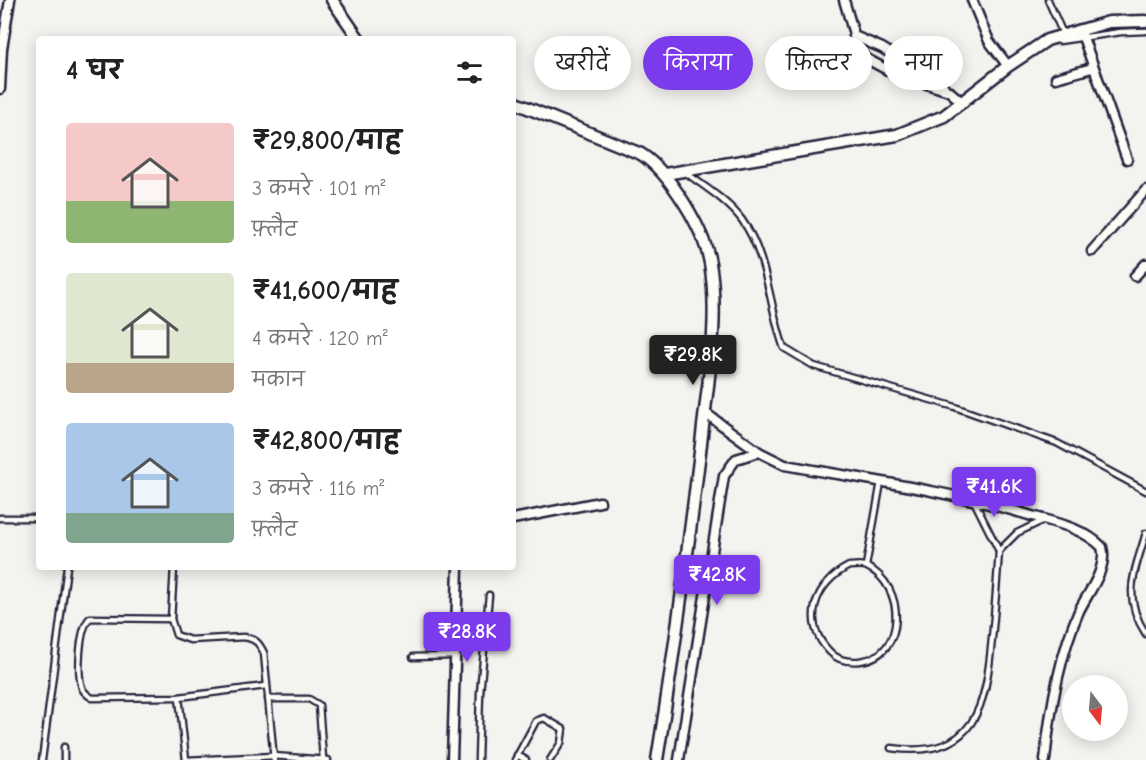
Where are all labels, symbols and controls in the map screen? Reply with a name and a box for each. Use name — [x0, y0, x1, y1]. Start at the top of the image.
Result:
chip: खरीदें — [534, 36, 631, 90]
chip: किराया — [643, 36, 753, 90]
chip: फ़िल्टर — [765, 36, 872, 90]
chip: नया — [884, 36, 963, 90]
text: 4 घर — [66, 56, 122, 86]
icon: filters — [453, 56, 486, 89]
text: ₹29,800/माह — [252, 126, 402, 156]
icon: home — [114, 147, 186, 219]
text: 3 कमरे · 101 m² — [252, 177, 386, 200]
text: फ़्लैट — [252, 218, 298, 241]
text: ₹41,600/माह — [252, 276, 398, 306]
icon: home — [114, 297, 186, 369]
text: 4 कमरे · 120 m² — [252, 327, 388, 350]
pin: ₹29.8K — [644, 335, 742, 386]
text: ₹29.8K — [663, 343, 723, 366]
text: मकान — [252, 368, 305, 391]
text: ₹42,800/माह — [252, 426, 400, 456]
icon: home — [114, 447, 186, 519]
pin: ₹41.6K — [945, 467, 1043, 518]
text: ₹41.6K — [966, 475, 1022, 498]
text: 3 कमरे · 116 m² — [252, 477, 384, 500]
text: फ़्लैट — [252, 518, 298, 541]
pin: ₹42.8K — [668, 555, 766, 606]
text: ₹42.8K — [688, 563, 746, 586]
pin: ₹28.8K — [418, 612, 516, 663]
text: ₹28.8K — [437, 620, 497, 643]
north arrow — [1062, 675, 1128, 741]
map controls — [1062, 675, 1128, 741]

